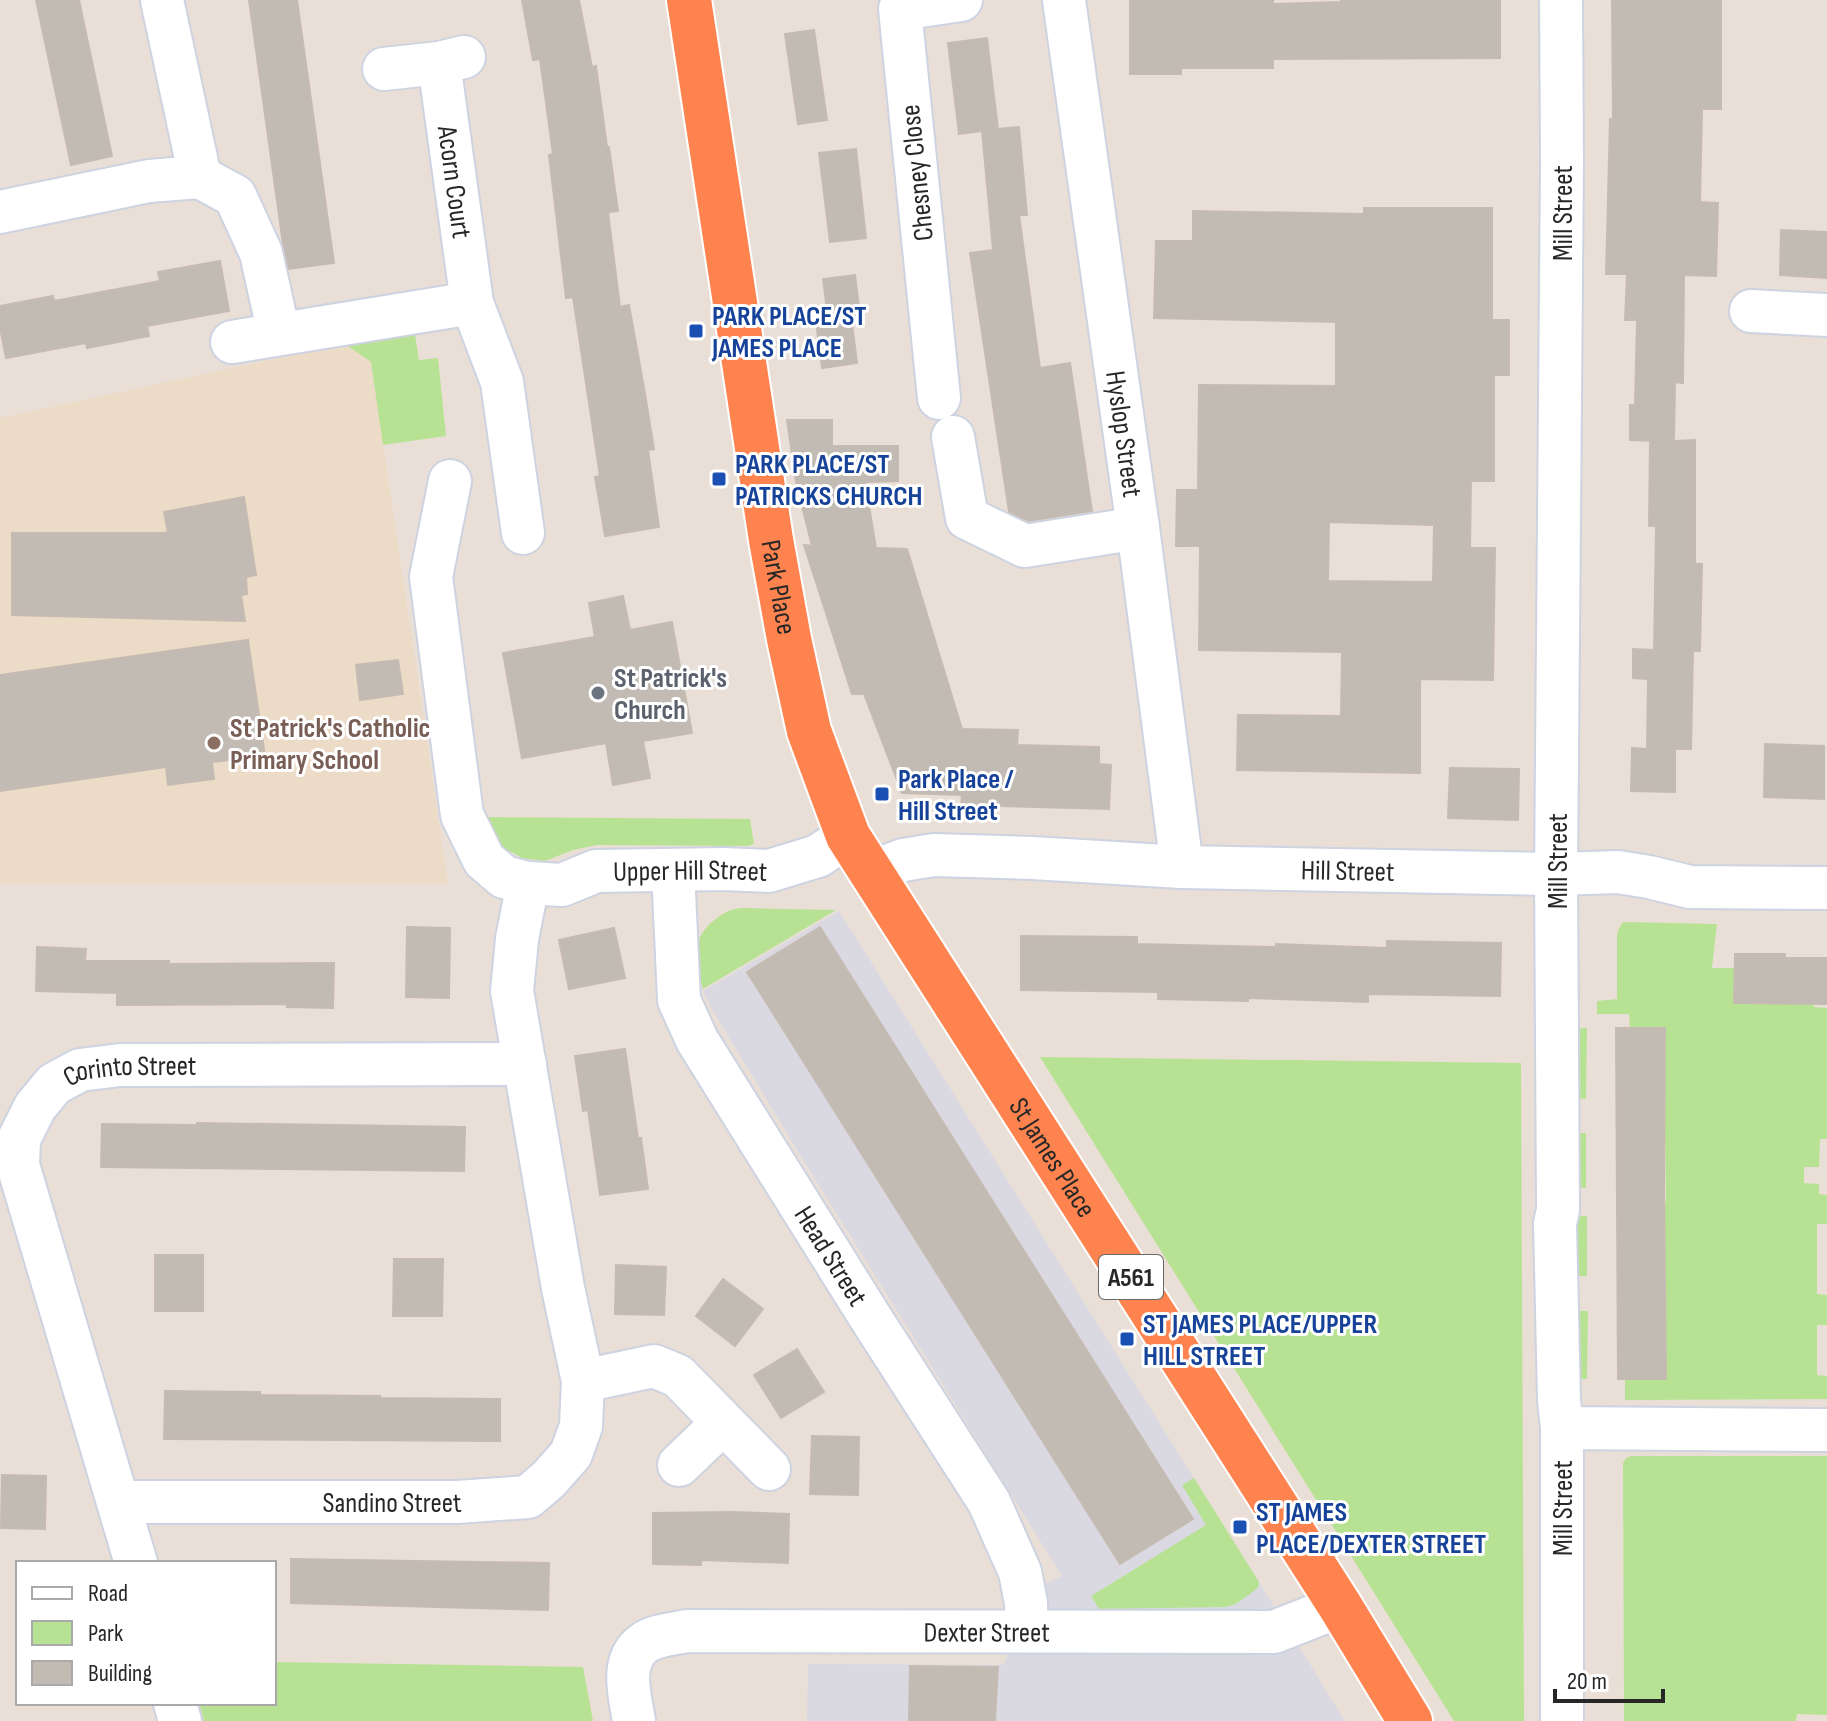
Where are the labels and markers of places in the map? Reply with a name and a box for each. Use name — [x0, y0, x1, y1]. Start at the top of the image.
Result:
place label: PARK PLACE/ST JAMES PLACE — [711, 300, 866, 365]
marker: PARK PLACE/ST JAMES PLACE — [687, 322, 705, 340]
place label: PARK PLACE/ST PATRICKS CHURCH — [735, 448, 922, 513]
marker: PARK PLACE/ST PATRICKS CHURCH — [710, 470, 728, 488]
place label: St Patrick's Church — [614, 662, 727, 727]
marker: St Patrick's Church — [589, 684, 607, 702]
place label: St Patrick's Catholic Primary School — [230, 712, 430, 777]
marker: St Patrick's Catholic Primary School — [205, 734, 223, 752]
place label: Park Place / Hill Street — [898, 763, 1015, 828]
marker: Park Place / Hill Street — [873, 785, 891, 803]
place label: ST JAMES PLACE/UPPER HILL STREET — [1143, 1308, 1377, 1373]
marker: ST JAMES PLACE/UPPER HILL STREET — [1118, 1330, 1136, 1348]
place label: ST JAMES PLACE/DEXTER STREET — [1256, 1496, 1486, 1561]
marker: ST JAMES PLACE/DEXTER STREET — [1231, 1518, 1249, 1536]

